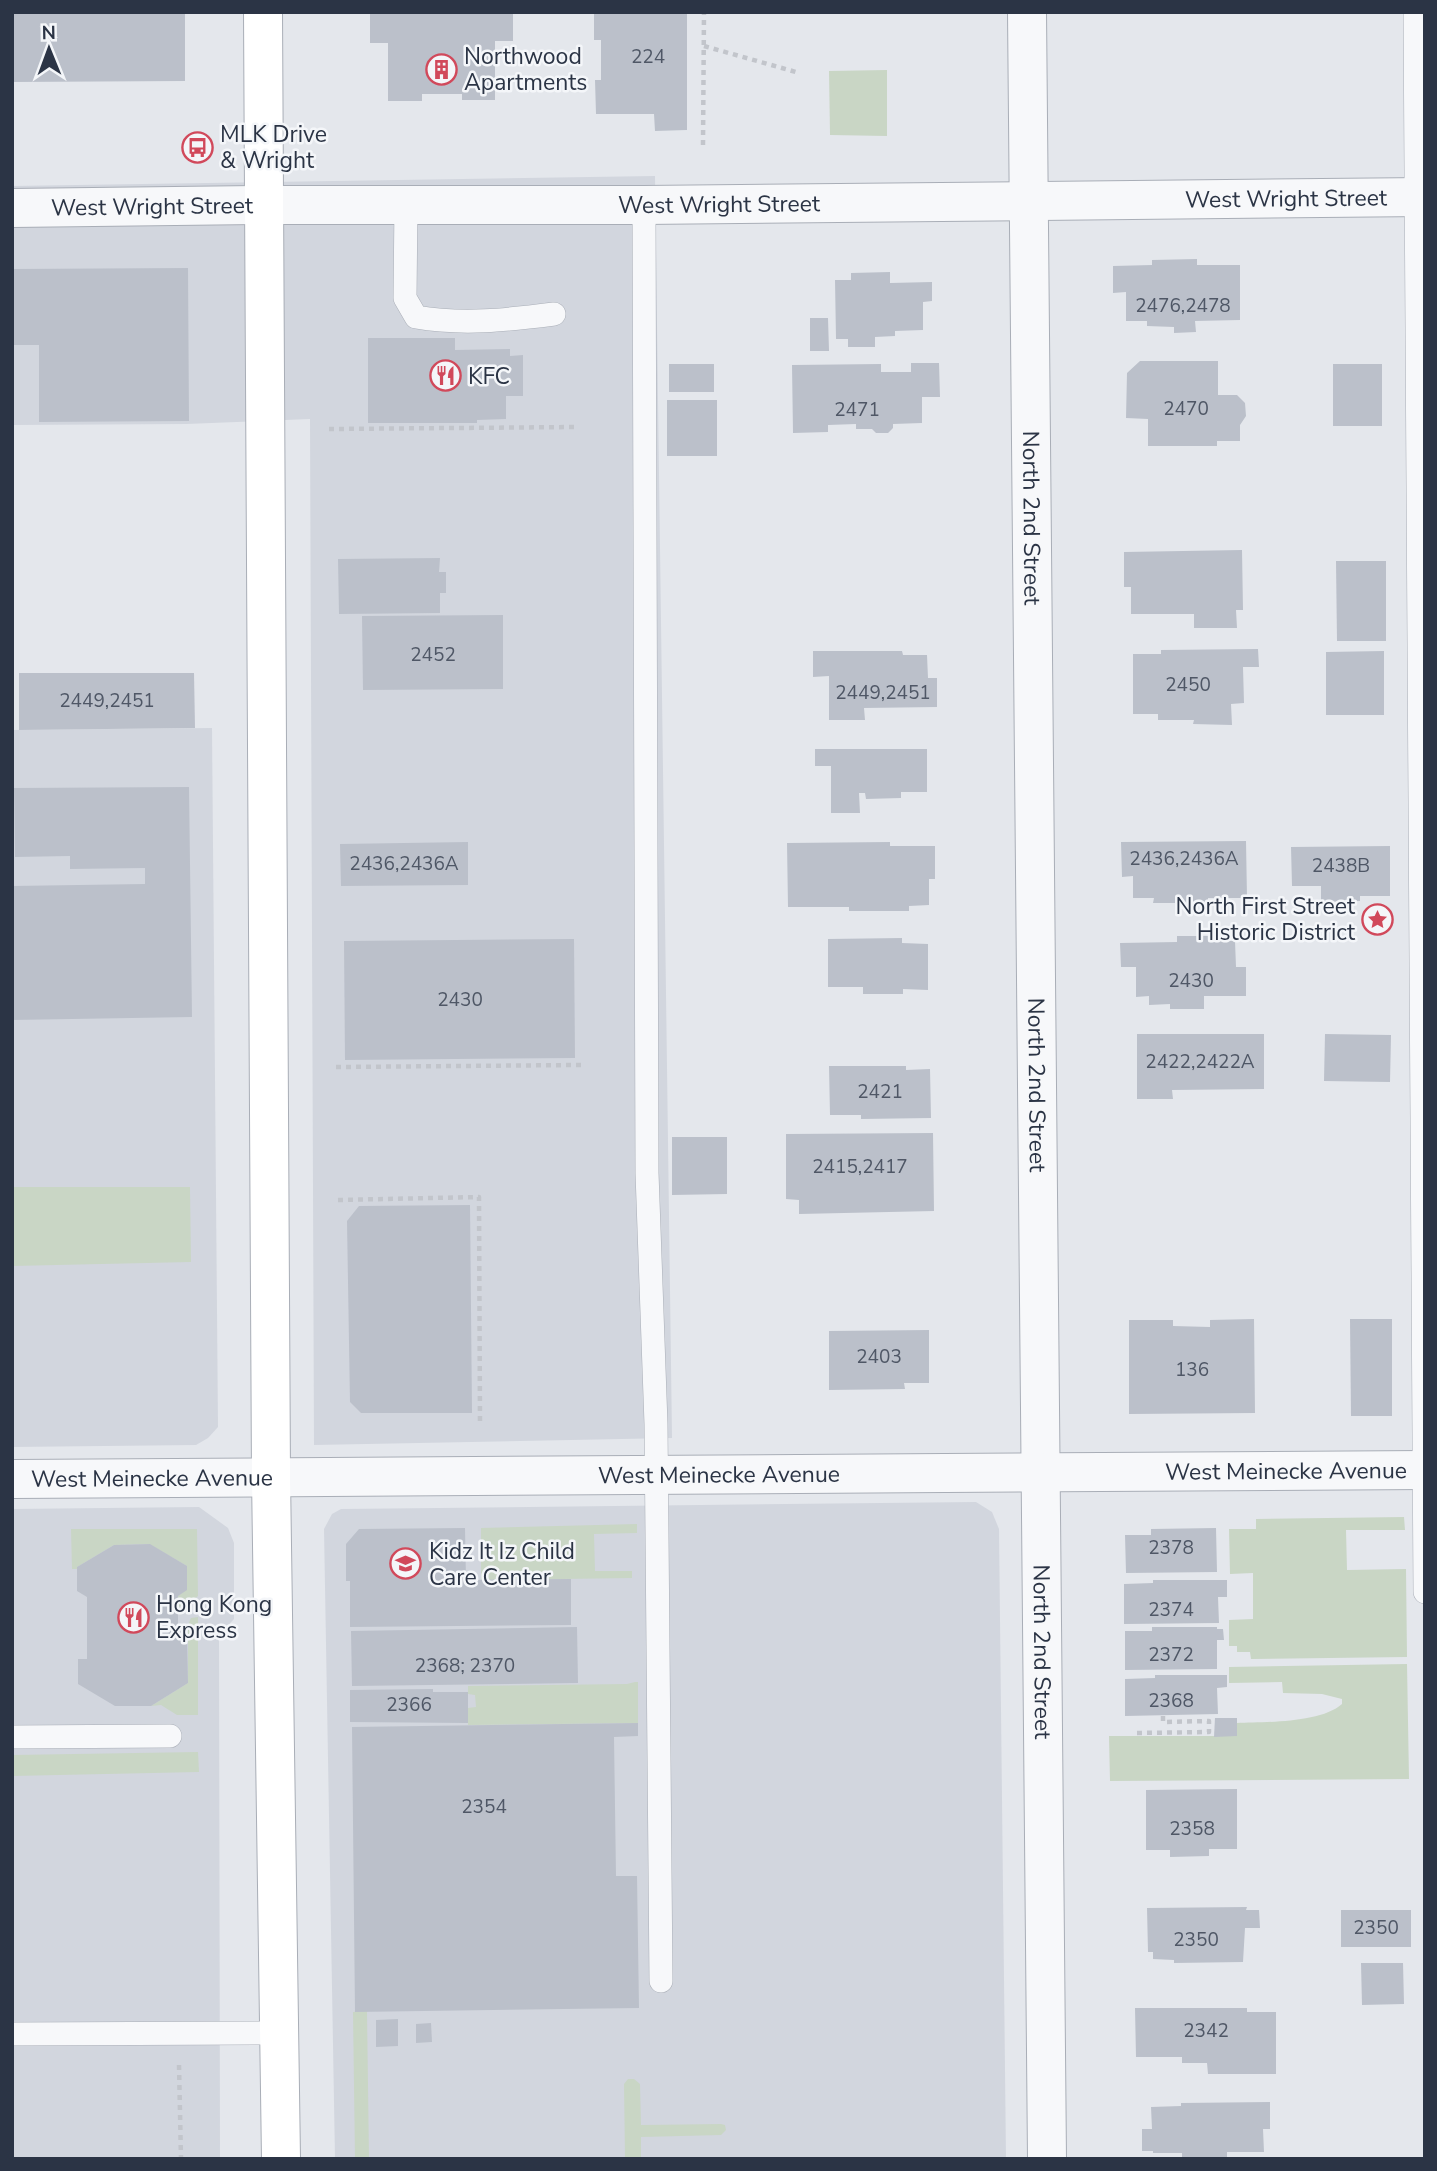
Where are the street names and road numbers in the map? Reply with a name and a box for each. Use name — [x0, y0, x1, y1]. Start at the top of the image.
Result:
street label: West Wright Street — [1185, 182, 1388, 215]
street label: West Wright Street — [618, 188, 821, 221]
street label: West Wright Street — [51, 190, 254, 223]
street label: North 2nd Street — [1015, 430, 1048, 606]
street label: North 2nd Street — [1021, 997, 1053, 1173]
street label: West Meinecke Avenue — [1165, 1455, 1407, 1487]
street label: West Meinecke Avenue — [598, 1458, 840, 1491]
street label: West Meinecke Avenue — [31, 1462, 273, 1494]
street label: North 2nd Street — [1026, 1564, 1059, 1740]

